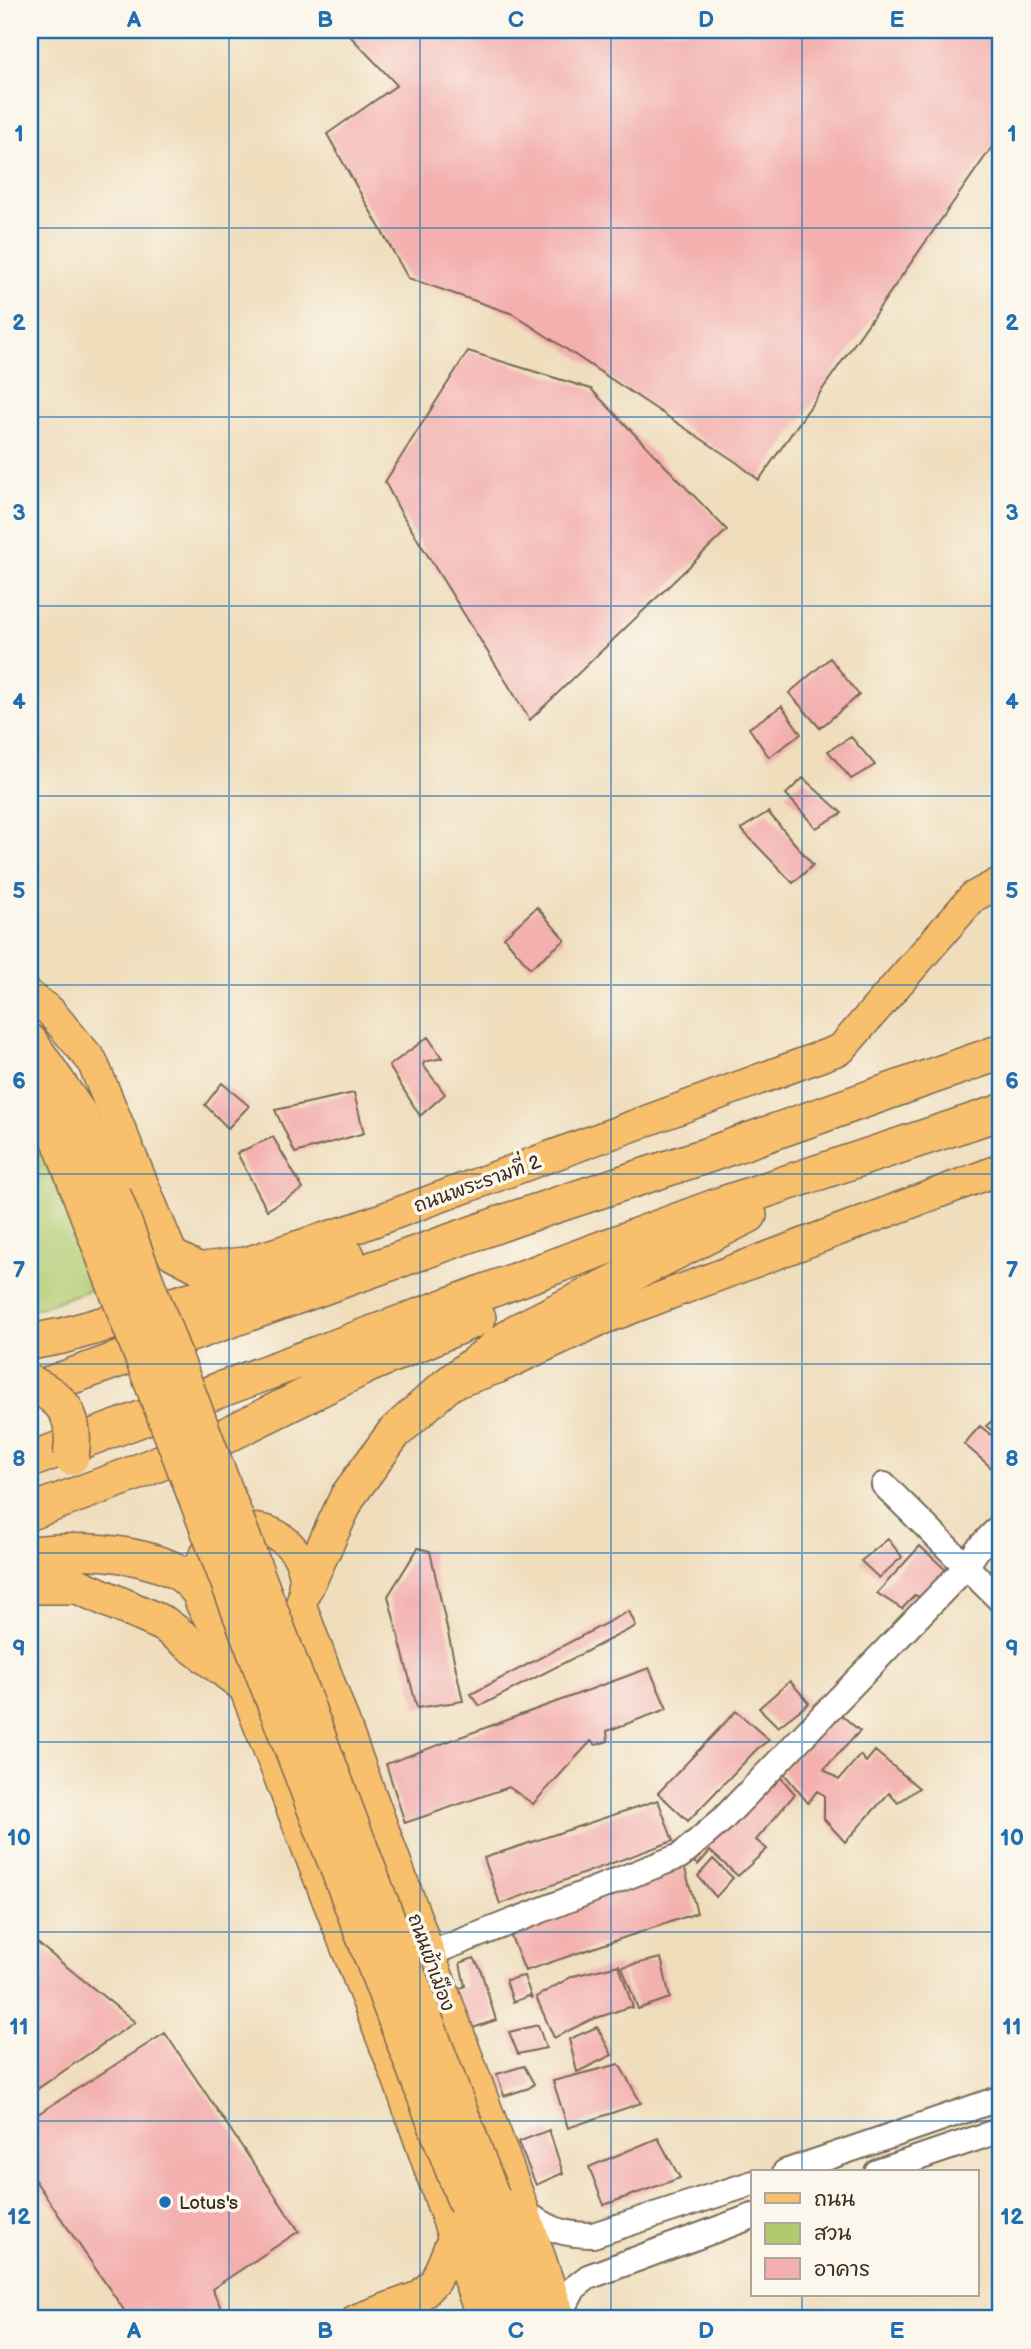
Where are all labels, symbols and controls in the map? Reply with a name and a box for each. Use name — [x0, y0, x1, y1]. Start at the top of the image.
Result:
text: A — [126, 6, 142, 34]
text: B — [317, 6, 333, 34]
text: C — [508, 6, 524, 34]
text: D — [698, 6, 714, 34]
text: E — [890, 6, 905, 34]
text: 1 — [14, 120, 24, 148]
text: 1 — [1007, 120, 1017, 148]
text: 2 — [12, 309, 26, 337]
text: 2 — [1005, 309, 1019, 337]
text: 3 — [12, 499, 26, 527]
text: 3 — [1005, 499, 1019, 527]
text: 4 — [12, 688, 26, 716]
text: 4 — [1005, 688, 1019, 716]
text: 5 — [12, 877, 26, 905]
text: 5 — [1005, 877, 1019, 905]
text: 6 — [12, 1067, 26, 1095]
text: 6 — [1005, 1067, 1019, 1095]
street label: ถนนพระรามที่ 2 — [409, 1144, 545, 1218]
text: 7 — [13, 1256, 26, 1284]
text: 7 — [1006, 1256, 1019, 1284]
text: 8 — [12, 1445, 26, 1473]
text: 8 — [1005, 1445, 1019, 1473]
text: 9 — [12, 1635, 26, 1663]
text: 9 — [1005, 1635, 1019, 1663]
text: 10 — [7, 1824, 31, 1852]
text: 10 — [1000, 1824, 1024, 1852]
street label: ถนนเข้าเมือง — [402, 1910, 460, 2014]
text: 11 — [9, 2013, 29, 2041]
text: 11 — [1002, 2013, 1022, 2041]
legend — [751, 2170, 978, 2296]
text: ถนน — [814, 2187, 855, 2212]
place label: Lotus's — [179, 2192, 238, 2215]
marker: Lotus's — [157, 2194, 173, 2210]
text: 12 — [7, 2203, 31, 2231]
text: 12 — [1000, 2203, 1024, 2231]
text: สวน — [814, 2221, 851, 2246]
text: อาคาร — [814, 2257, 870, 2282]
text: A — [126, 2317, 142, 2345]
text: B — [317, 2317, 333, 2345]
text: C — [508, 2317, 524, 2345]
text: D — [698, 2317, 714, 2345]
text: E — [890, 2317, 905, 2345]

